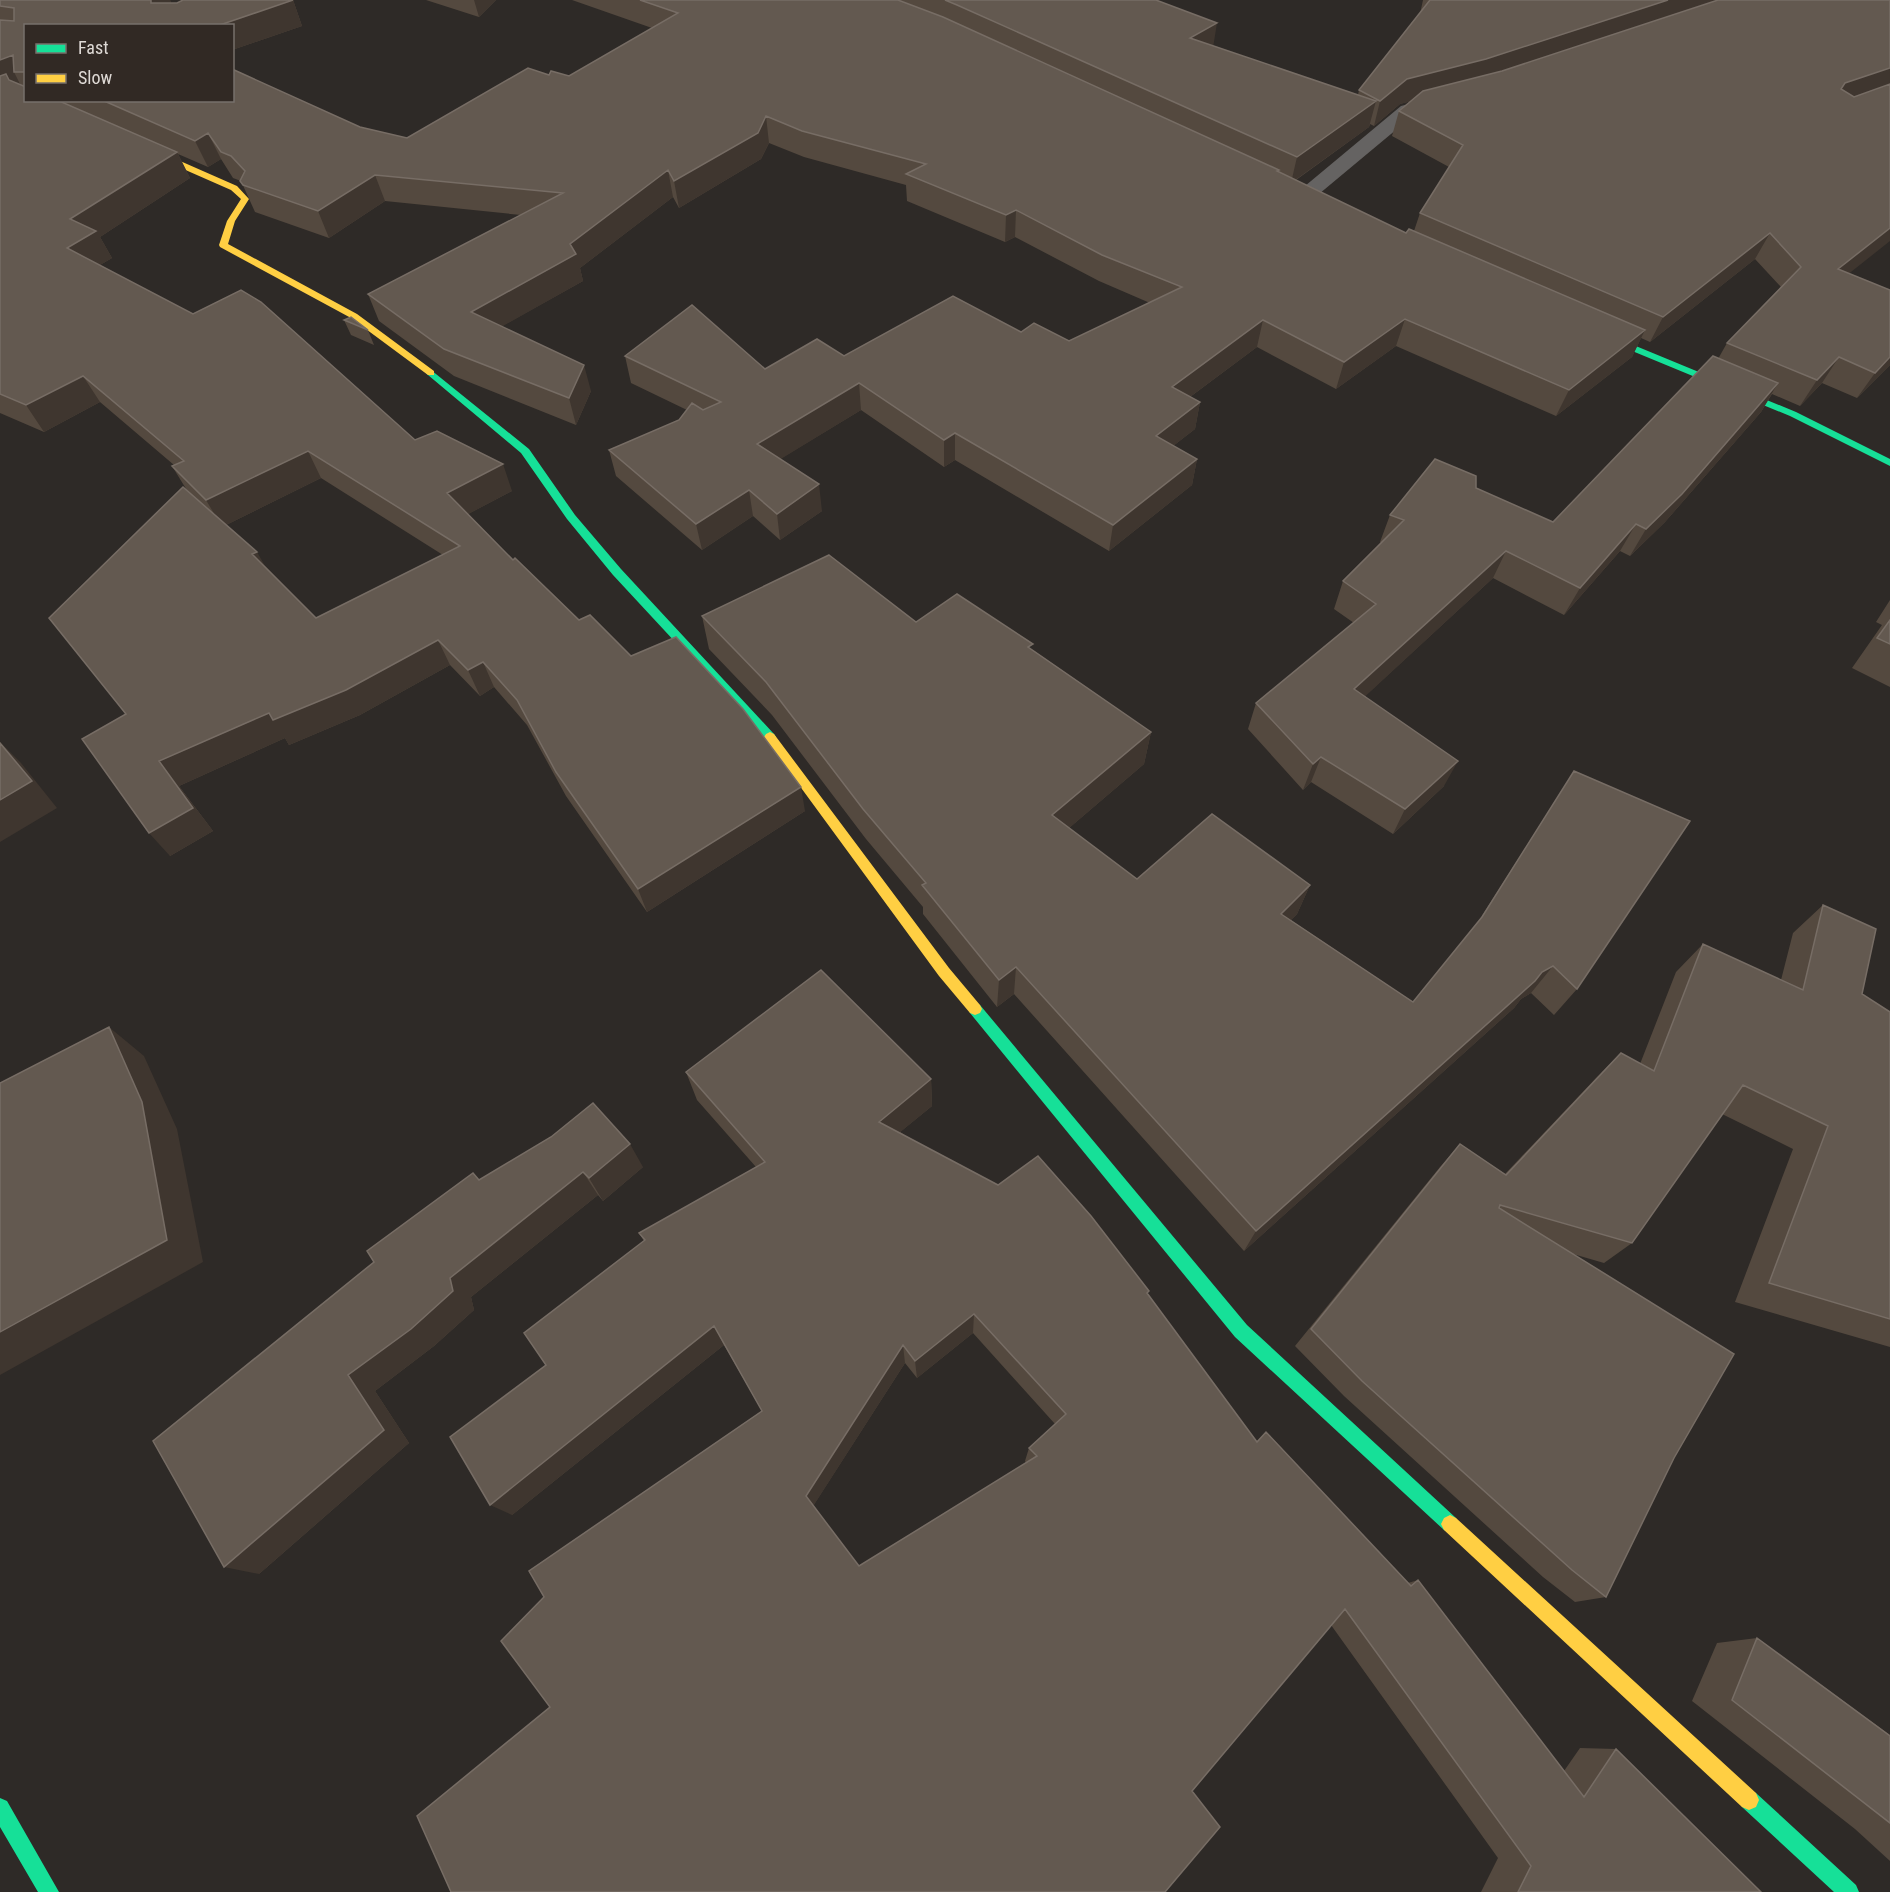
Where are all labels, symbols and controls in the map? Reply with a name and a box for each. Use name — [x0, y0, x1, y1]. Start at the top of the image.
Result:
legend — [24, 24, 234, 102]
text: Fast — [78, 37, 109, 58]
text: Slow — [78, 67, 113, 88]

